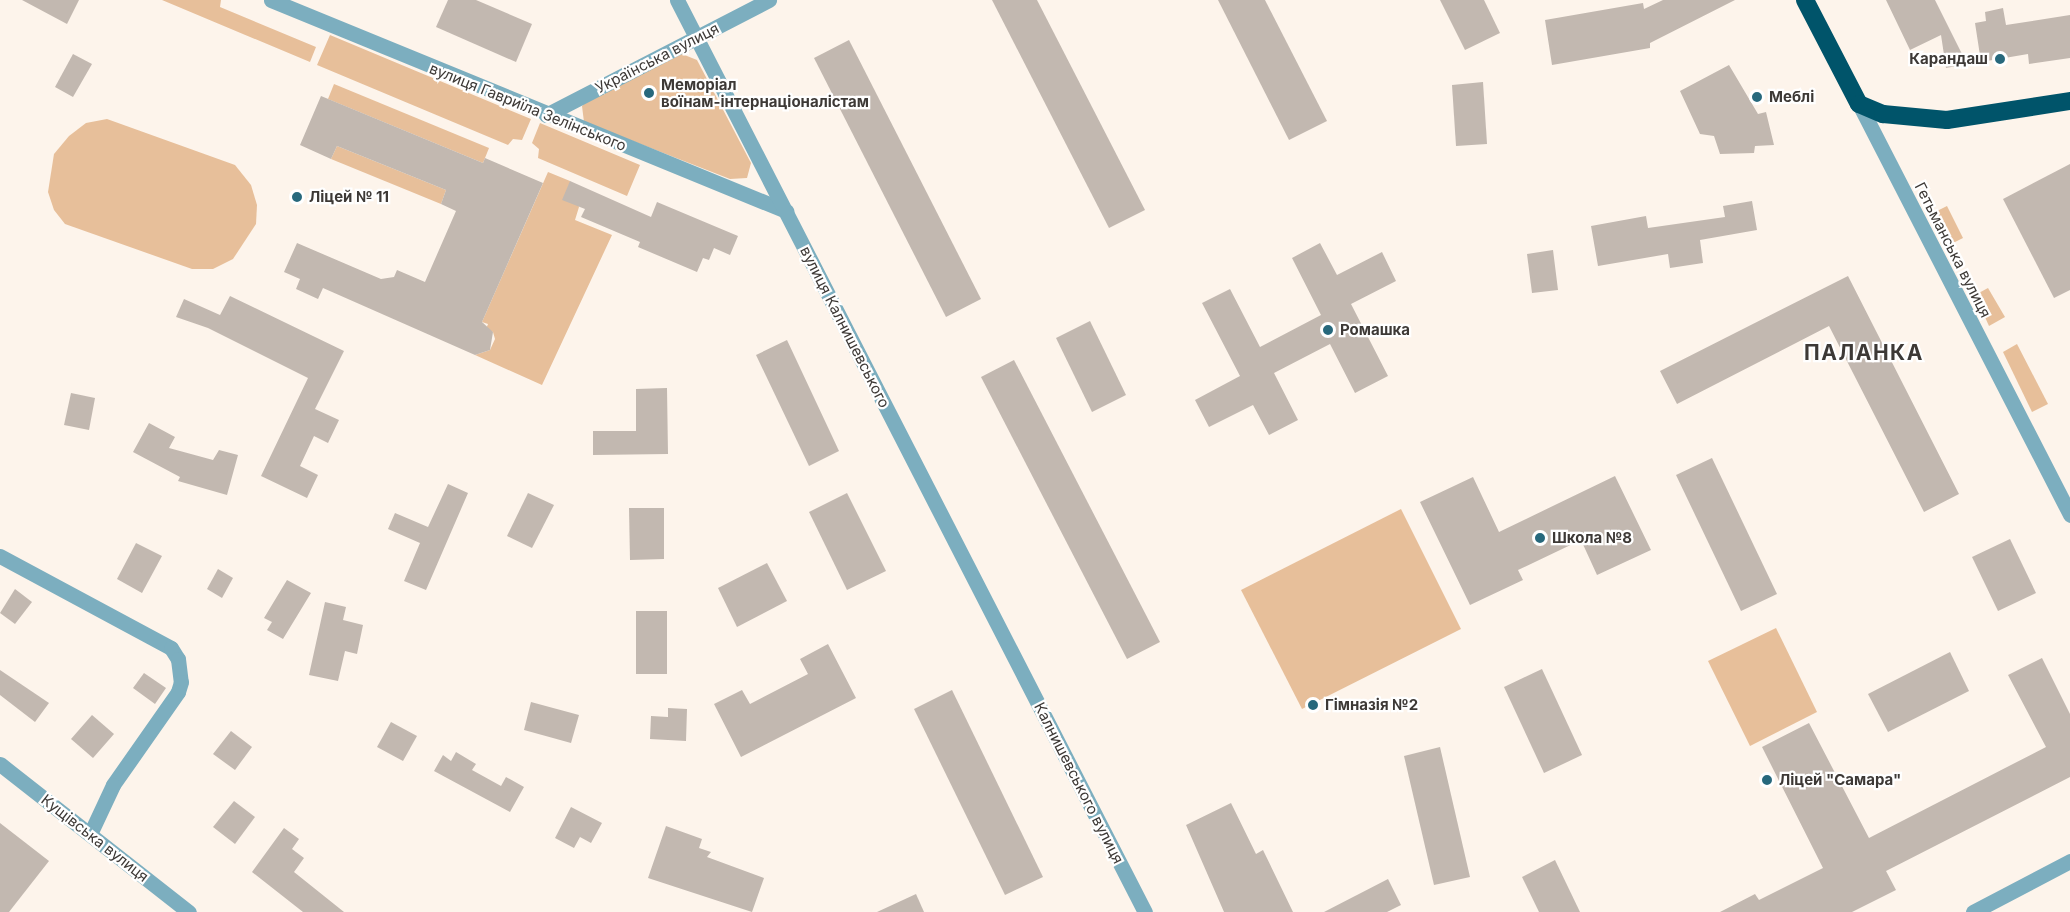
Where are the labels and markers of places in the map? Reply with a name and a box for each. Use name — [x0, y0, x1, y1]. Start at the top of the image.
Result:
place label: Карандаш — [1909, 50, 1988, 68]
marker: Карандаш — [1993, 52, 2007, 66]
place label: Меморіал воїнам-інтернаціоналістам — [661, 75, 869, 110]
marker: Меморіал воїнам-інтернаціоналістам — [642, 86, 656, 100]
place label: Меблі — [1769, 88, 1814, 106]
marker: Меблі — [1750, 90, 1764, 104]
place label: Ліцей № 11 — [309, 188, 389, 206]
marker: Ліцей № 11 — [290, 190, 304, 204]
place label: Ромашка — [1340, 321, 1410, 339]
marker: Ромашка — [1321, 323, 1335, 337]
place label: Школа №8 — [1552, 529, 1632, 547]
marker: Школа №8 — [1533, 531, 1547, 545]
place label: Гімназія №2 — [1325, 696, 1418, 714]
marker: Гімназія №2 — [1306, 698, 1320, 712]
place label: Ліцей "Самара" — [1779, 771, 1901, 789]
marker: Ліцей "Самара" — [1760, 773, 1774, 787]

